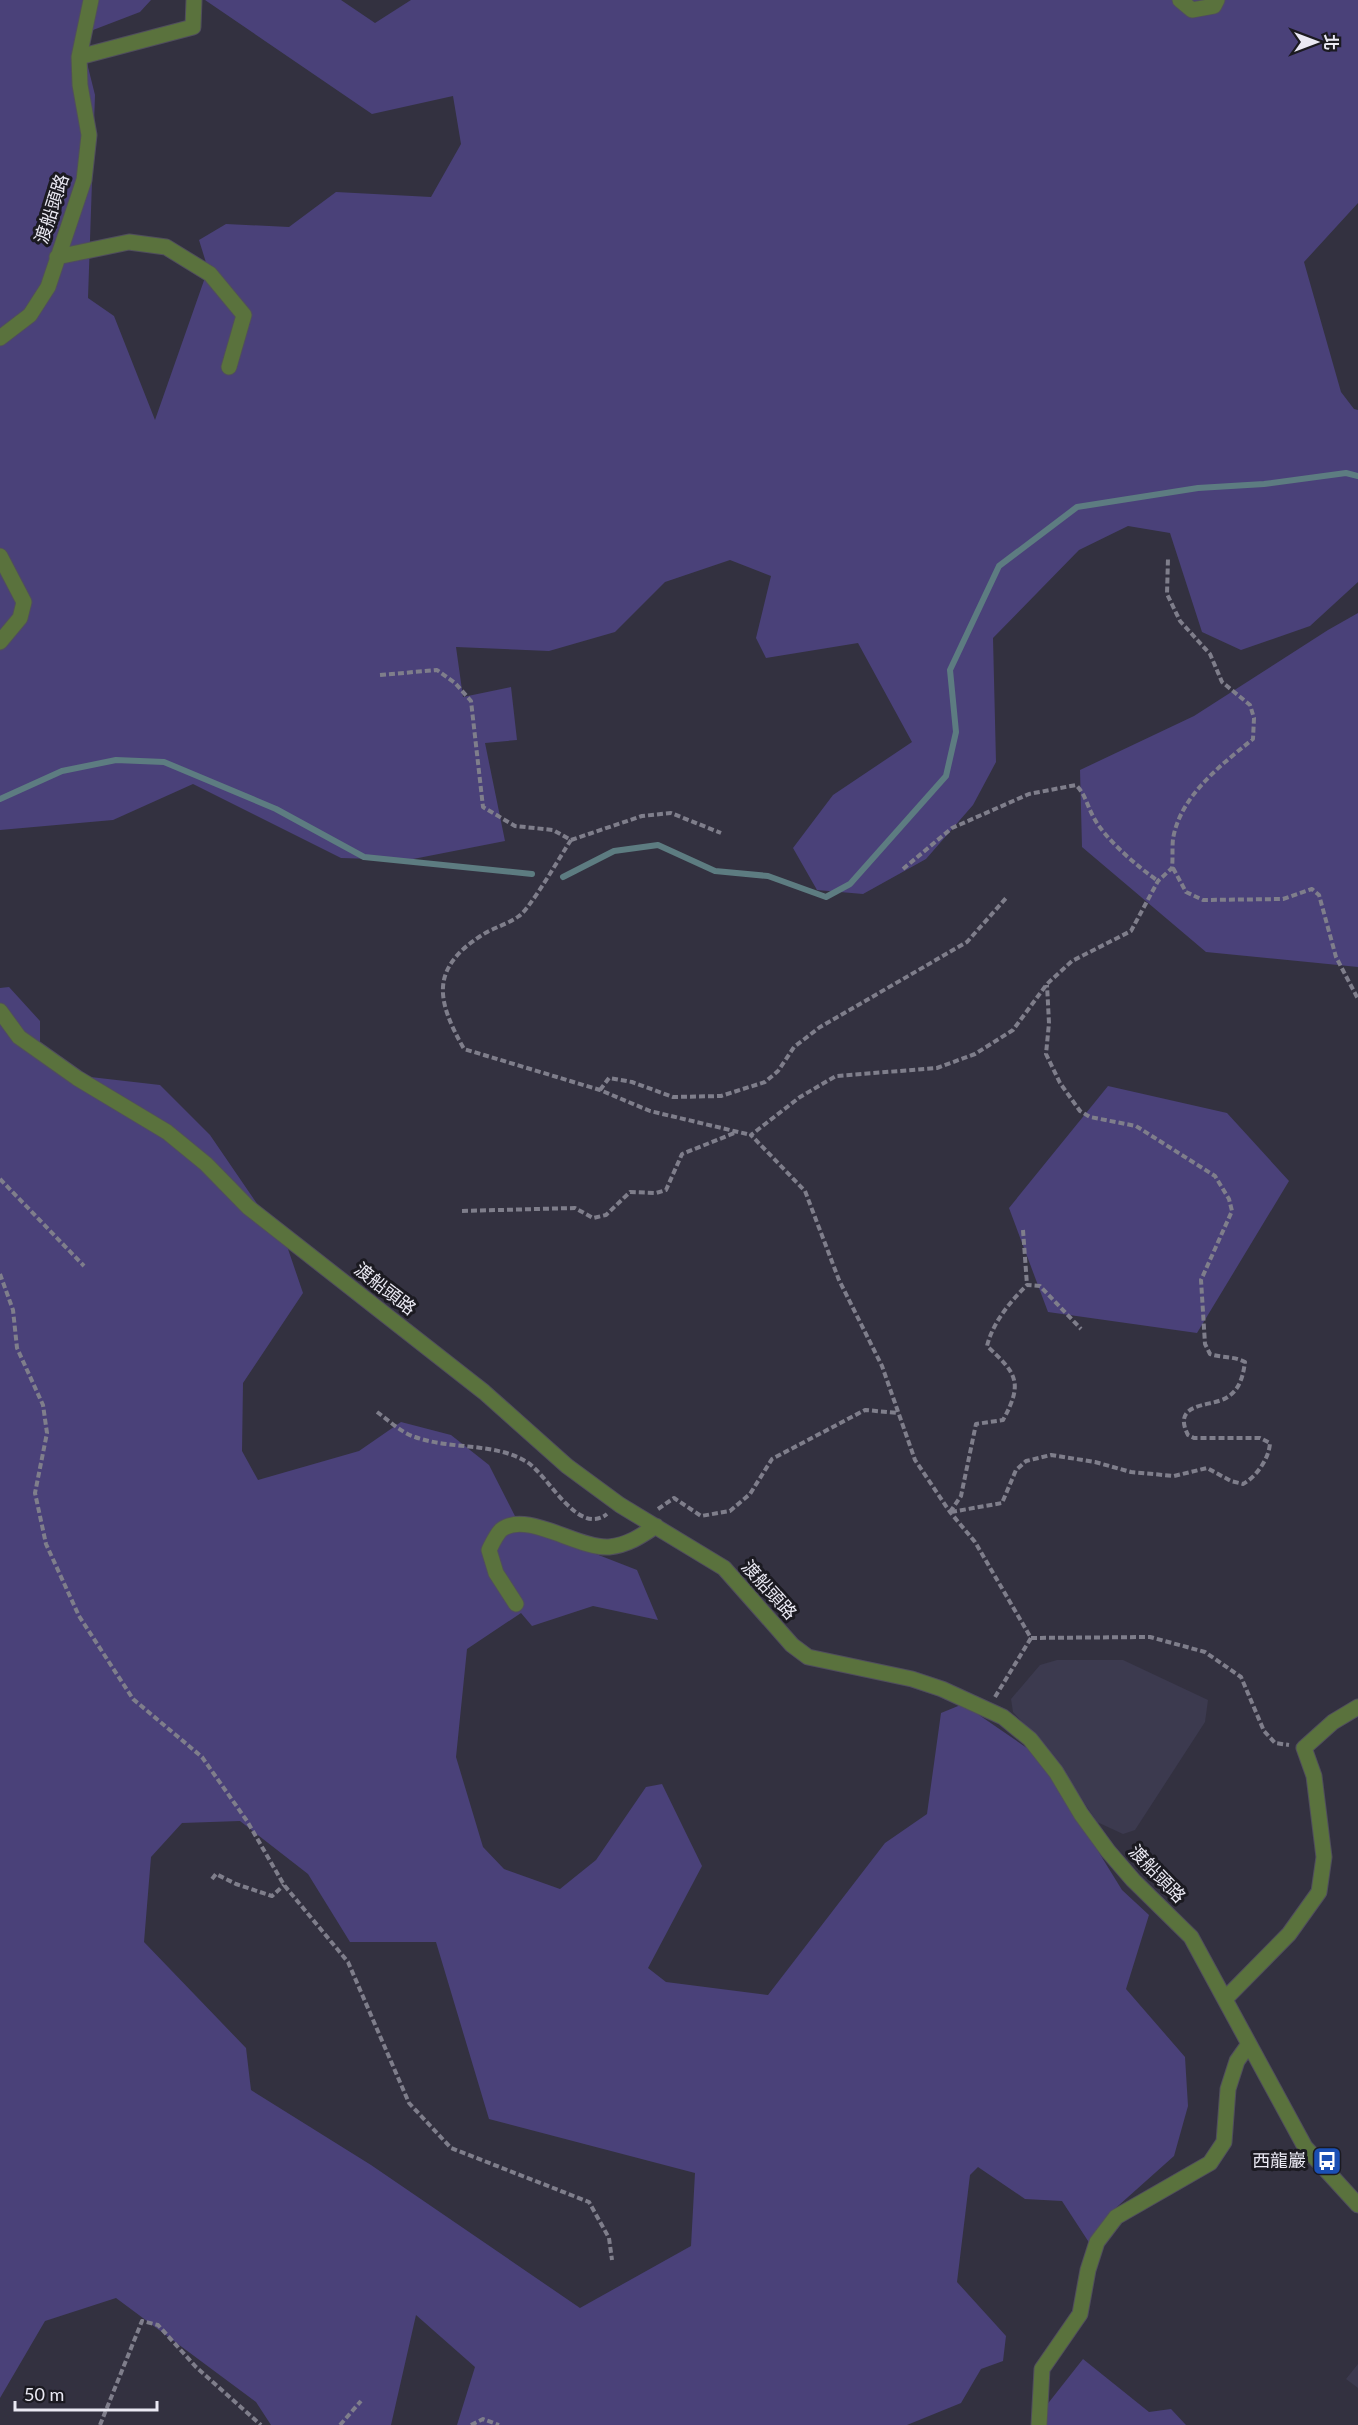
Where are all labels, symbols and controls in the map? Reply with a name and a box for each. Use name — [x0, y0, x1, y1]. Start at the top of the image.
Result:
north arrow — [1286, 12, 1346, 72]
text: 北 — [1322, 34, 1341, 50]
street label: 渡船頭路 — [29, 171, 73, 246]
street label: 渡船頭路 — [350, 1257, 421, 1319]
street label: 渡船頭路 — [737, 1555, 802, 1623]
street label: 渡船頭路 — [1125, 1840, 1191, 1907]
bus stop icon: 西龍巖 — [1311, 2145, 1343, 2177]
place label: 西龍巖 — [1252, 2149, 1306, 2171]
scale bar — [15, 2374, 158, 2412]
text: 50 m — [24, 2383, 64, 2405]

